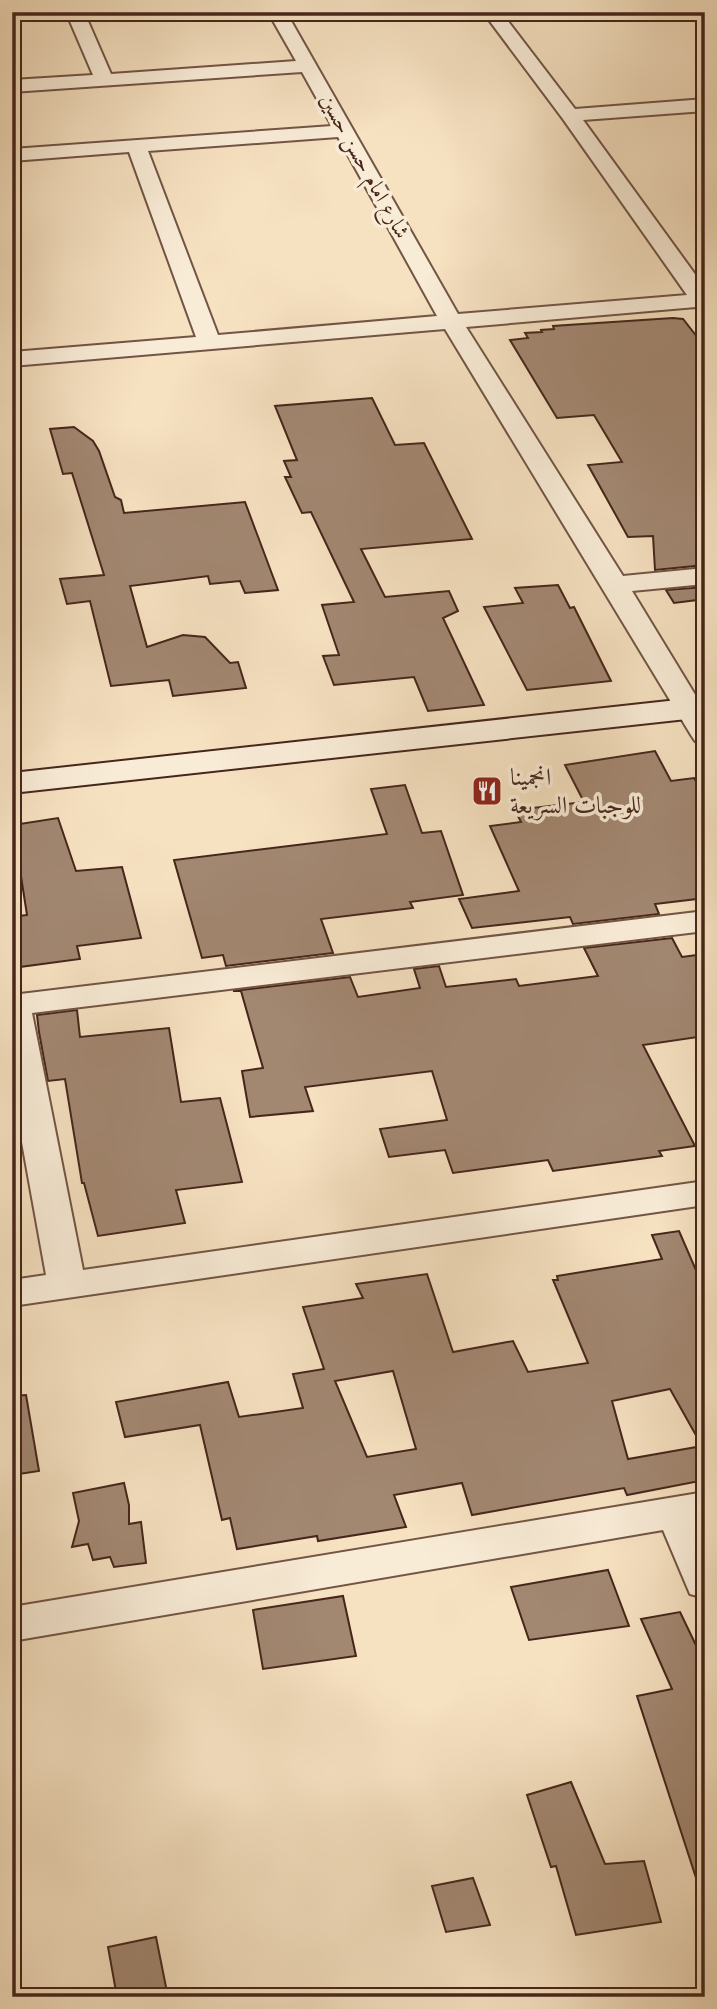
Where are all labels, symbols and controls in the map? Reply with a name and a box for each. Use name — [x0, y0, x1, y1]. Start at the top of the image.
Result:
street label: شارع امام حسن حسين — [310, 91, 412, 245]
place label: انجمينا للوجبات السريعة — [510, 765, 641, 821]
restaurant icon: انجمينا للوجبات السريعة — [470, 774, 504, 808]

